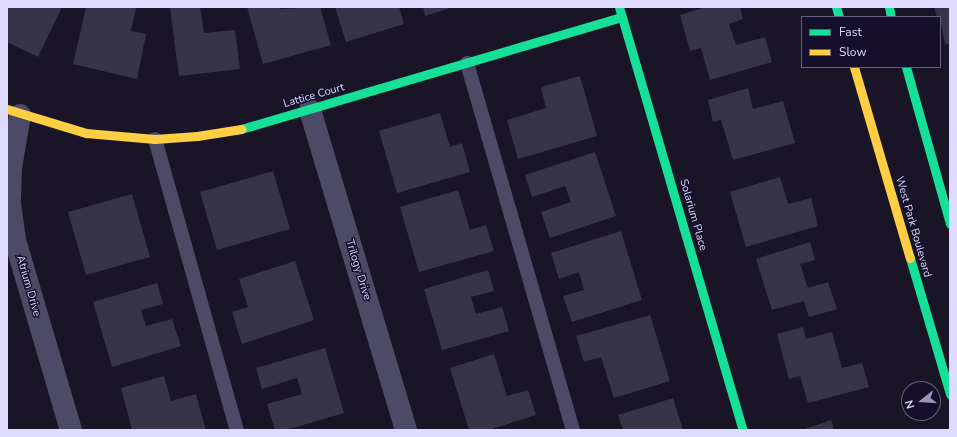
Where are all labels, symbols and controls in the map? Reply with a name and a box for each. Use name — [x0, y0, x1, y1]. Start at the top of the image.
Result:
legend — [801, 16, 941, 68]
text: Fast — [839, 24, 862, 40]
text: Slow — [839, 44, 867, 60]
street label: Lattice Court — [282, 81, 346, 111]
street label: West Park Boulevard — [892, 175, 934, 279]
street label: Solarium Place — [676, 178, 710, 252]
street label: Trilogy Drive — [343, 238, 373, 302]
street label: Atrium Drive — [13, 254, 43, 318]
north arrow — [901, 381, 941, 421]
text: N — [902, 398, 918, 410]

